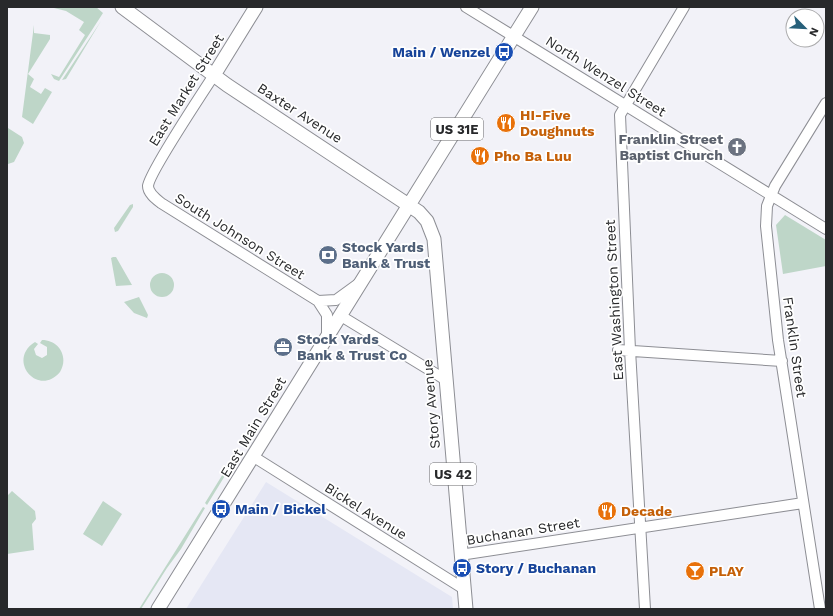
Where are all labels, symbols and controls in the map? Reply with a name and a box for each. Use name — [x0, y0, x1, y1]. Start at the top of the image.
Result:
north arrow — [785, 8, 825, 48]
text: N — [806, 25, 821, 38]
street label: East Market Street — [145, 31, 227, 149]
street label: North Wenzel Street — [543, 32, 669, 120]
bus stop icon: Main / Wenzel — [493, 41, 515, 63]
place label: Main / Wenzel — [392, 44, 490, 60]
street label: Baxter Avenue — [255, 80, 345, 146]
place label: HI-Five Doughnuts — [520, 107, 595, 139]
restaurant icon: HI-Five Doughnuts — [495, 112, 517, 134]
road number: US 31E — [431, 118, 483, 140]
place label: Franklin Street Baptist Church — [619, 131, 723, 163]
church icon: Franklin Street Baptist Church — [726, 136, 748, 158]
restaurant icon: Pho Ba Luu — [469, 145, 491, 167]
place label: Pho Ba Luu — [494, 148, 572, 164]
street label: South Johnson Street — [172, 190, 308, 283]
street label: East Washington Street — [602, 219, 626, 381]
place label: Stock Yards Bank & Trust — [342, 239, 430, 271]
bank icon: Stock Yards Bank & Trust — [317, 244, 339, 266]
street label: Franklin Street — [780, 296, 810, 399]
place label: Stock Yards Bank & Trust Co — [297, 331, 407, 363]
office icon: Stock Yards Bank & Trust Co — [272, 336, 294, 358]
street label: Story Avenue — [419, 359, 443, 449]
street label: East Main Street — [217, 374, 289, 480]
road number: US 42 — [430, 463, 476, 485]
street label: Bickel Avenue — [322, 479, 410, 543]
bus stop icon: Main / Bickel — [210, 498, 232, 520]
restaurant icon: Decade — [596, 500, 618, 522]
place label: Main / Bickel — [235, 501, 326, 517]
place label: Decade — [621, 503, 672, 519]
street label: Buchanan Street — [465, 514, 581, 548]
bus stop icon: Story / Buchanan — [451, 557, 473, 579]
place label: Story / Buchanan — [476, 560, 596, 576]
bar icon: PLAY — [684, 560, 706, 582]
place label: PLAY — [709, 563, 745, 579]

